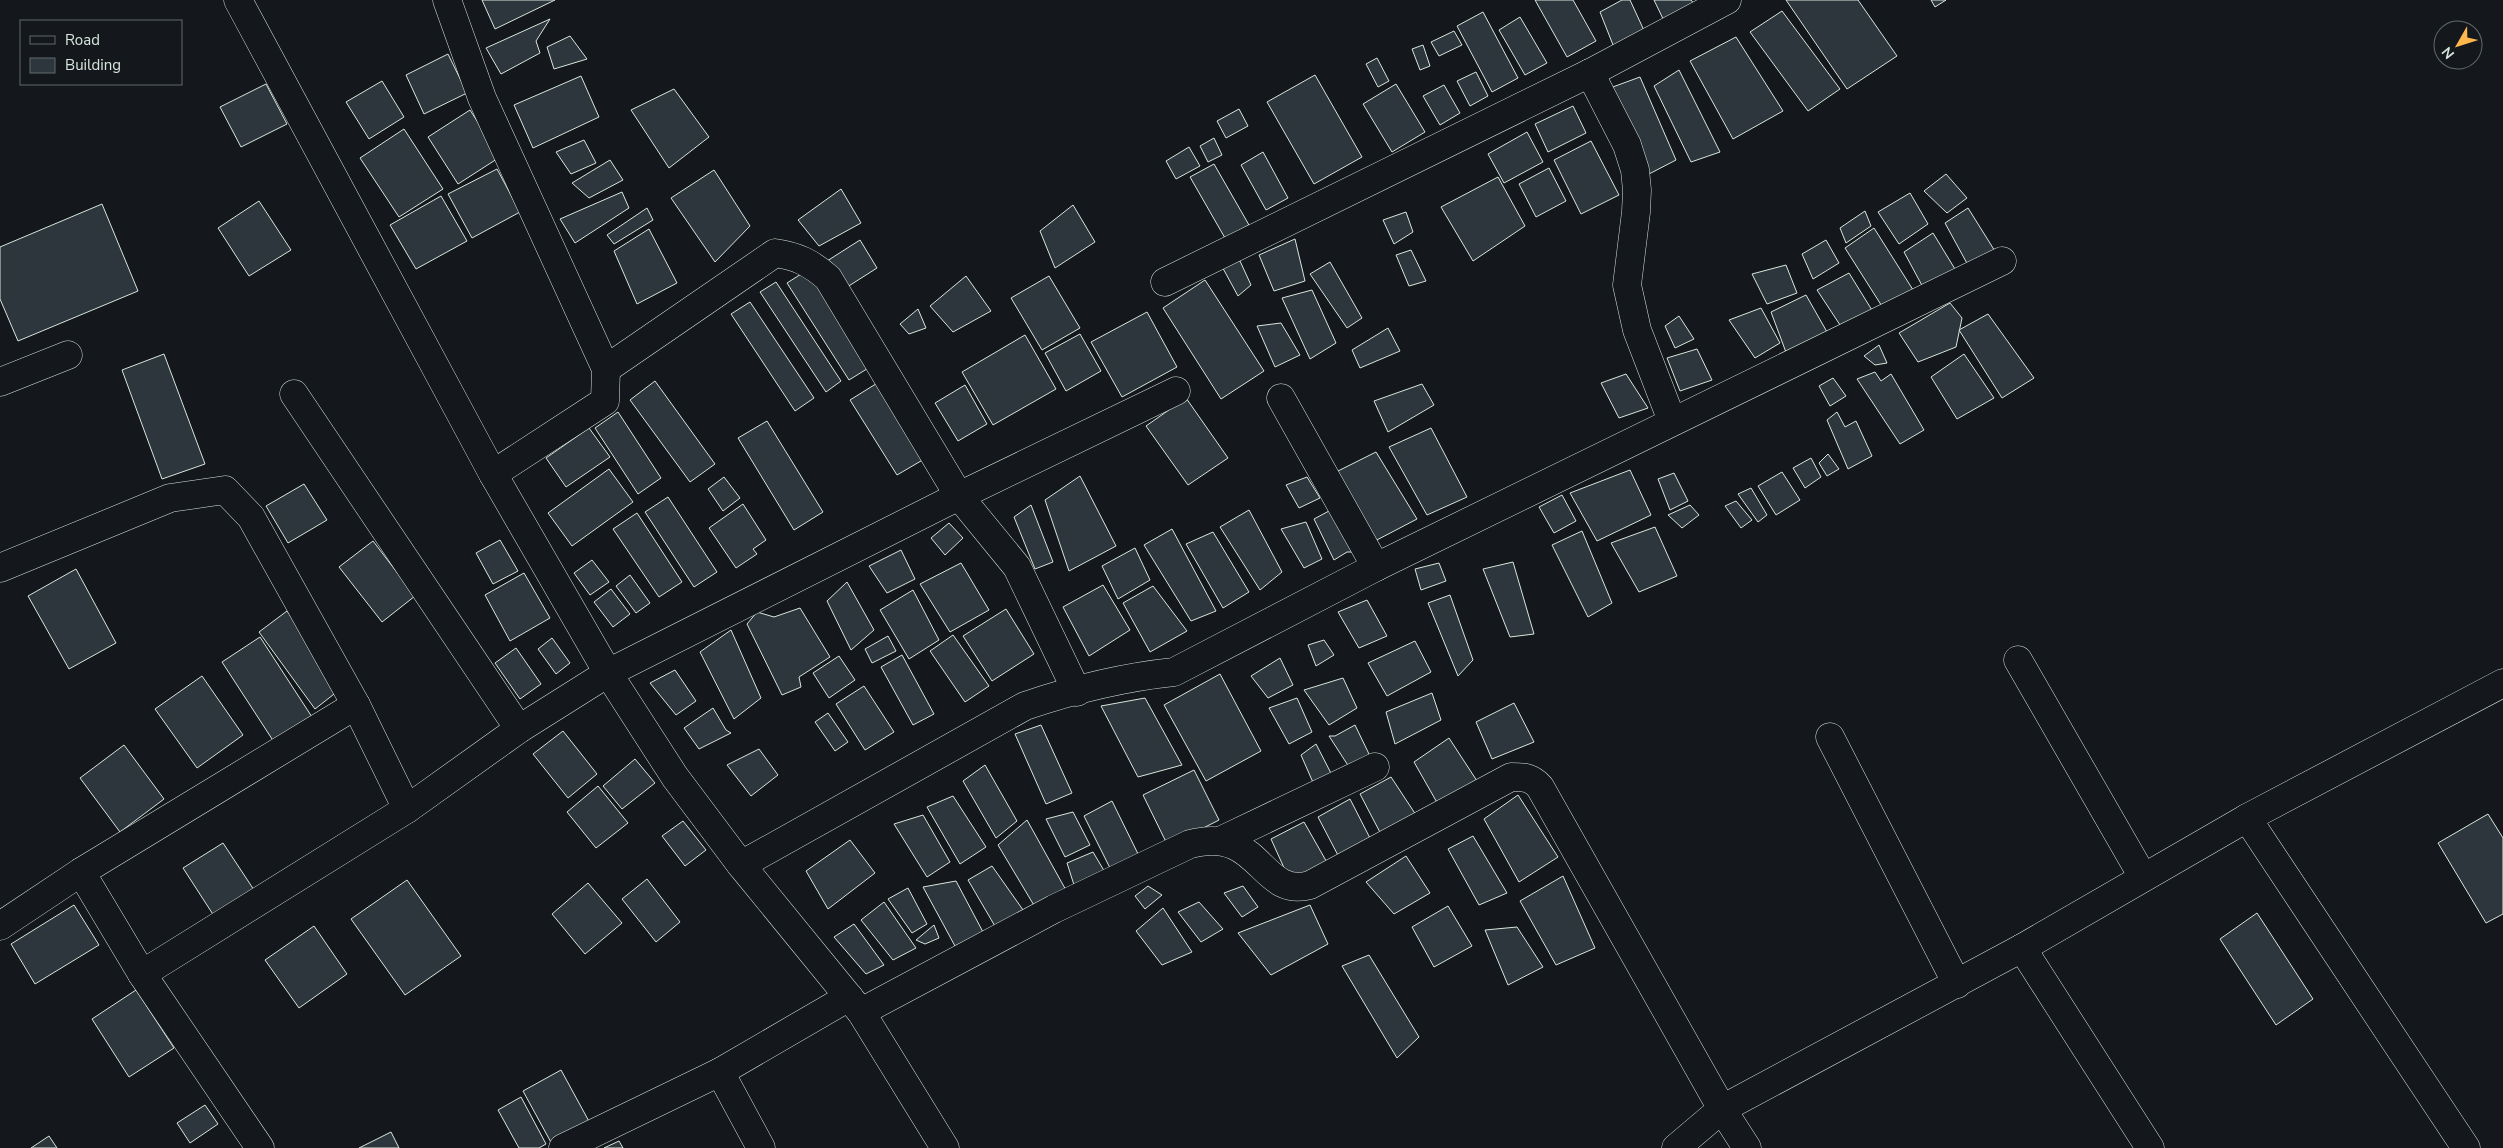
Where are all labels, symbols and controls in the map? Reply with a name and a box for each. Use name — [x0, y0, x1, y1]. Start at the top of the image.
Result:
legend — [20, 20, 182, 85]
north arrow — [2433, 20, 2483, 70]
text: Road — [65, 30, 100, 50]
text: N — [2438, 43, 2459, 63]
text: Building — [65, 55, 121, 75]

